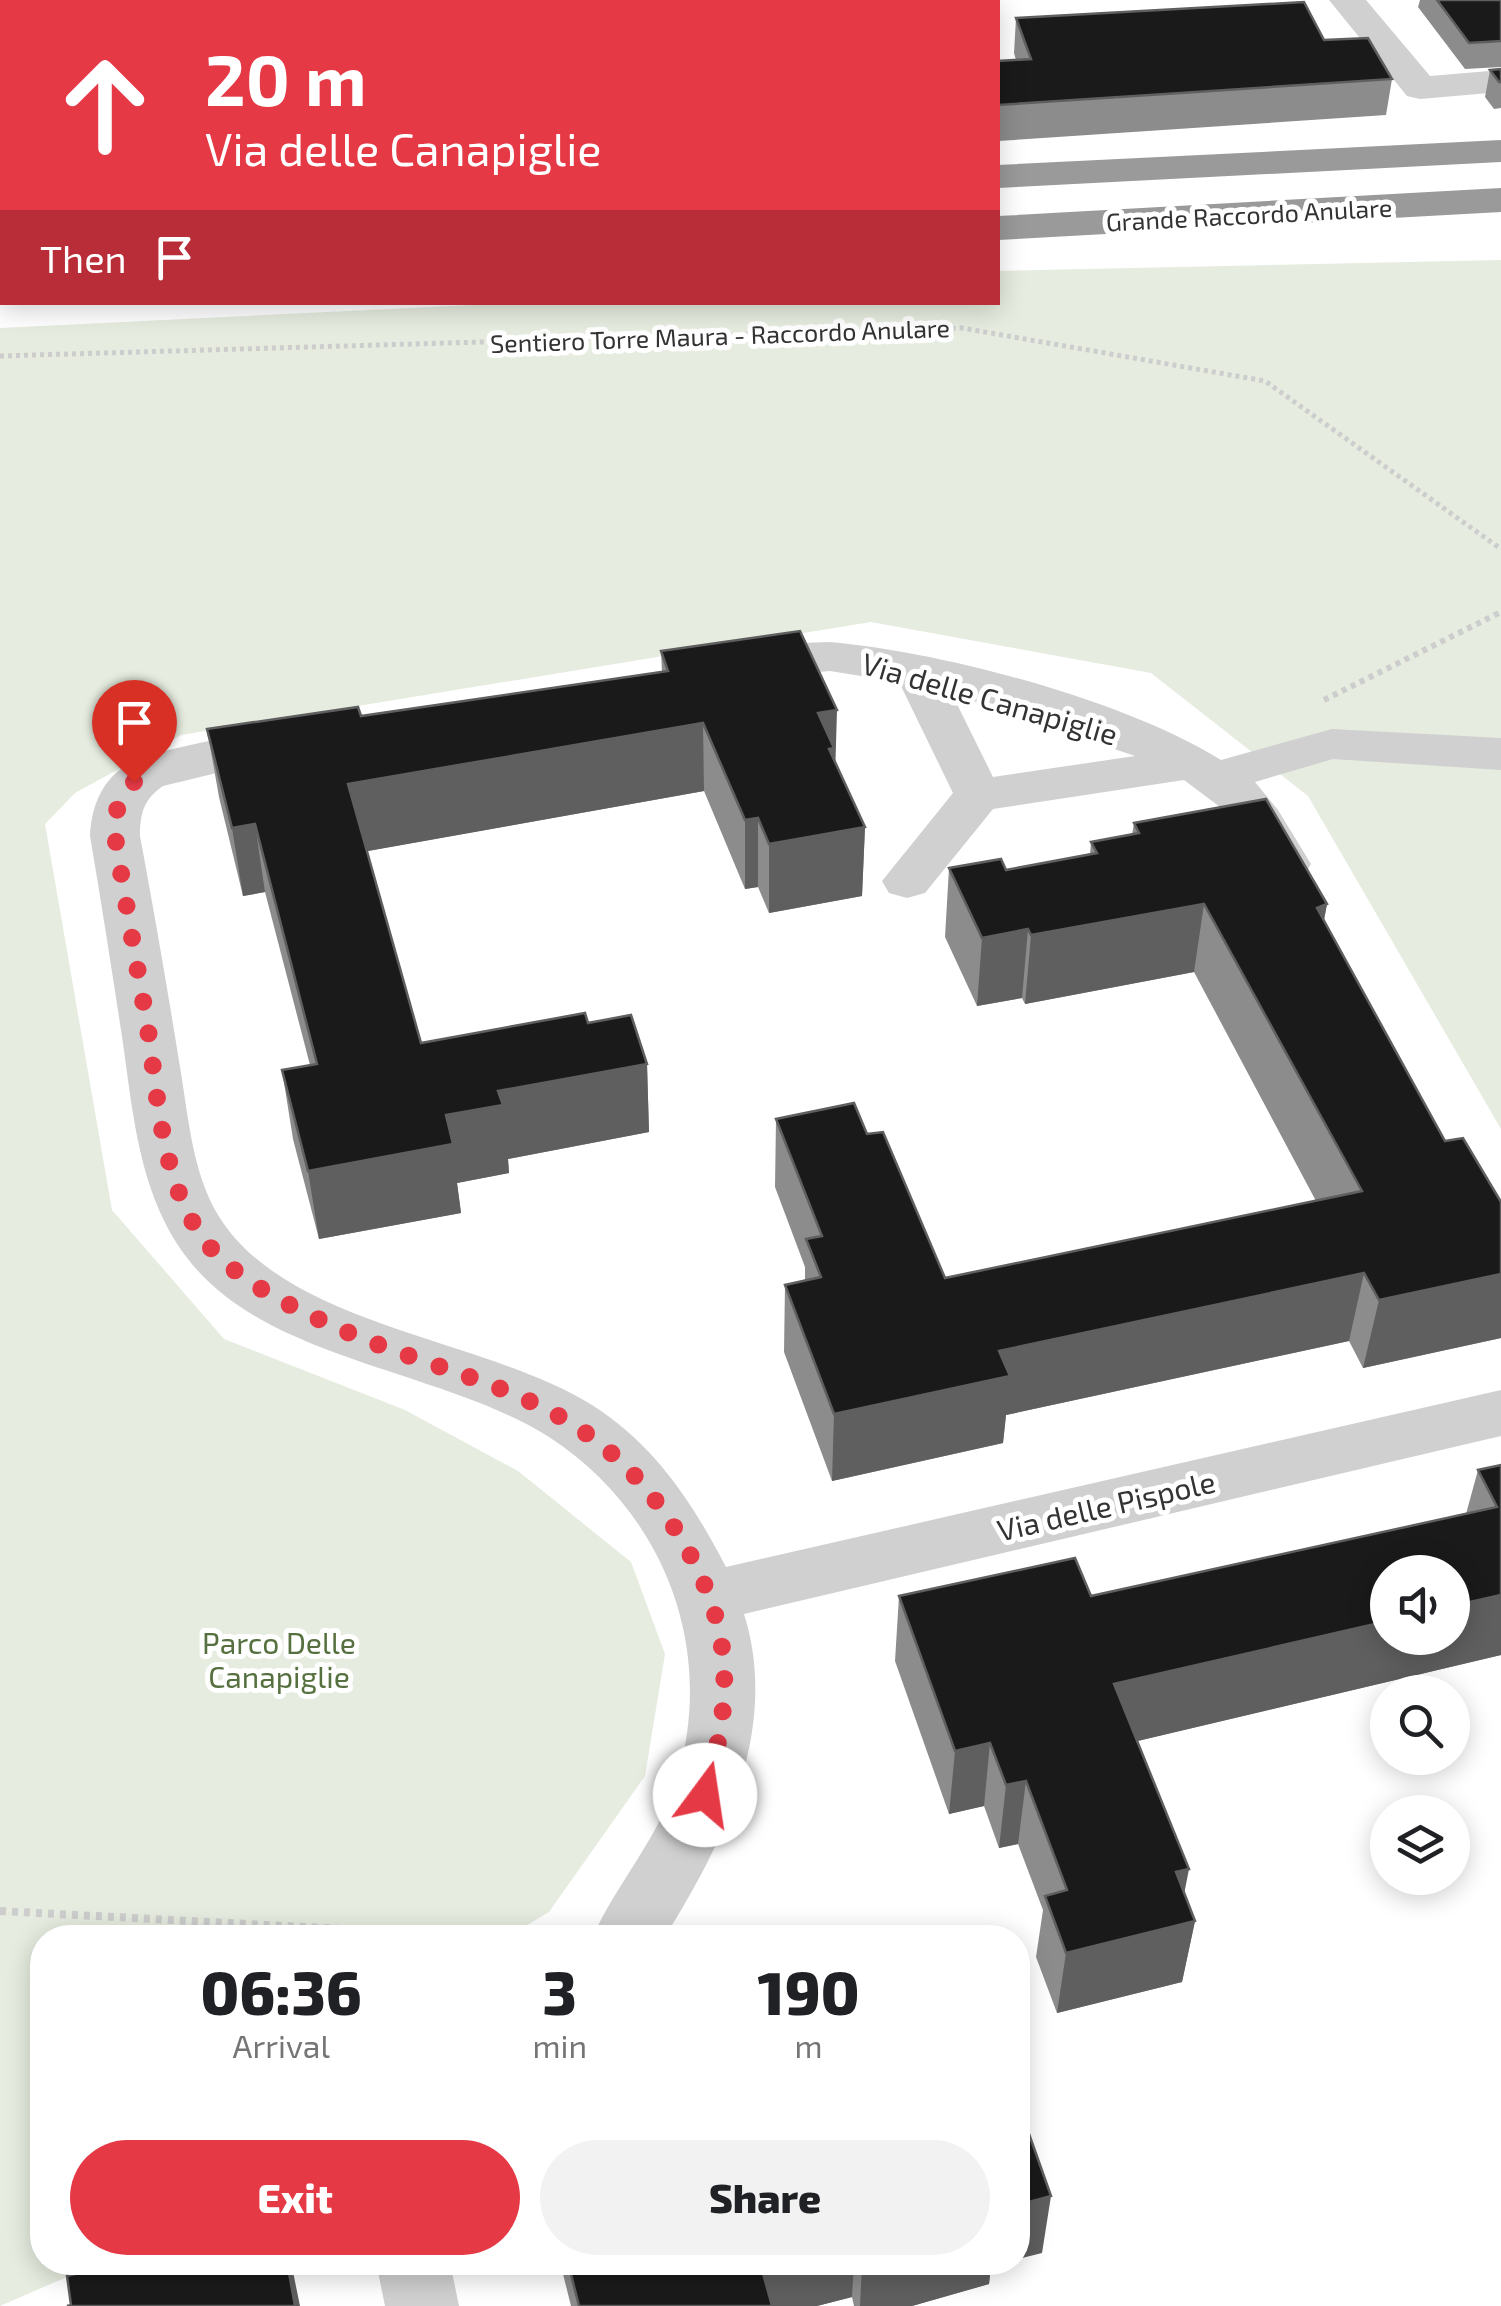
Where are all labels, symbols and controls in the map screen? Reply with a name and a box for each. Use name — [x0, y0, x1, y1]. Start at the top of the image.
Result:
text: 20 m — [205, 36, 367, 120]
icon: ahead — [40, 40, 170, 170]
text: Via delle Canapiglie — [205, 121, 601, 175]
street label: Grande Raccordo Anulare — [1105, 192, 1393, 236]
icon: arrive — [147, 230, 202, 285]
text: Then — [40, 235, 127, 281]
street label: Sentiero Torre Maura - Raccordo Anulare — [490, 312, 950, 358]
street label: Via delle Canapiglie — [858, 644, 1122, 752]
pin — [92, 680, 177, 783]
icon: arrive — [107, 695, 162, 750]
street label: Via delle Pispole — [993, 1462, 1219, 1548]
map controls — [1370, 1555, 1470, 1895]
button: sound — [1370, 1555, 1470, 1655]
park label: Parco Delle Canapiglie — [202, 1624, 356, 1694]
button: search — [1370, 1675, 1470, 1775]
position arrow — [653, 1743, 757, 1847]
button: layers — [1370, 1795, 1470, 1895]
text: 06:36 — [201, 1955, 362, 2027]
text: 3 — [543, 1955, 577, 2027]
text: 190 — [758, 1955, 859, 2027]
text: Arrival — [233, 2026, 330, 2064]
text: min — [532, 2026, 587, 2064]
text: m — [794, 2026, 823, 2064]
button: Exit — [70, 2140, 520, 2255]
button: Share — [540, 2140, 990, 2255]

